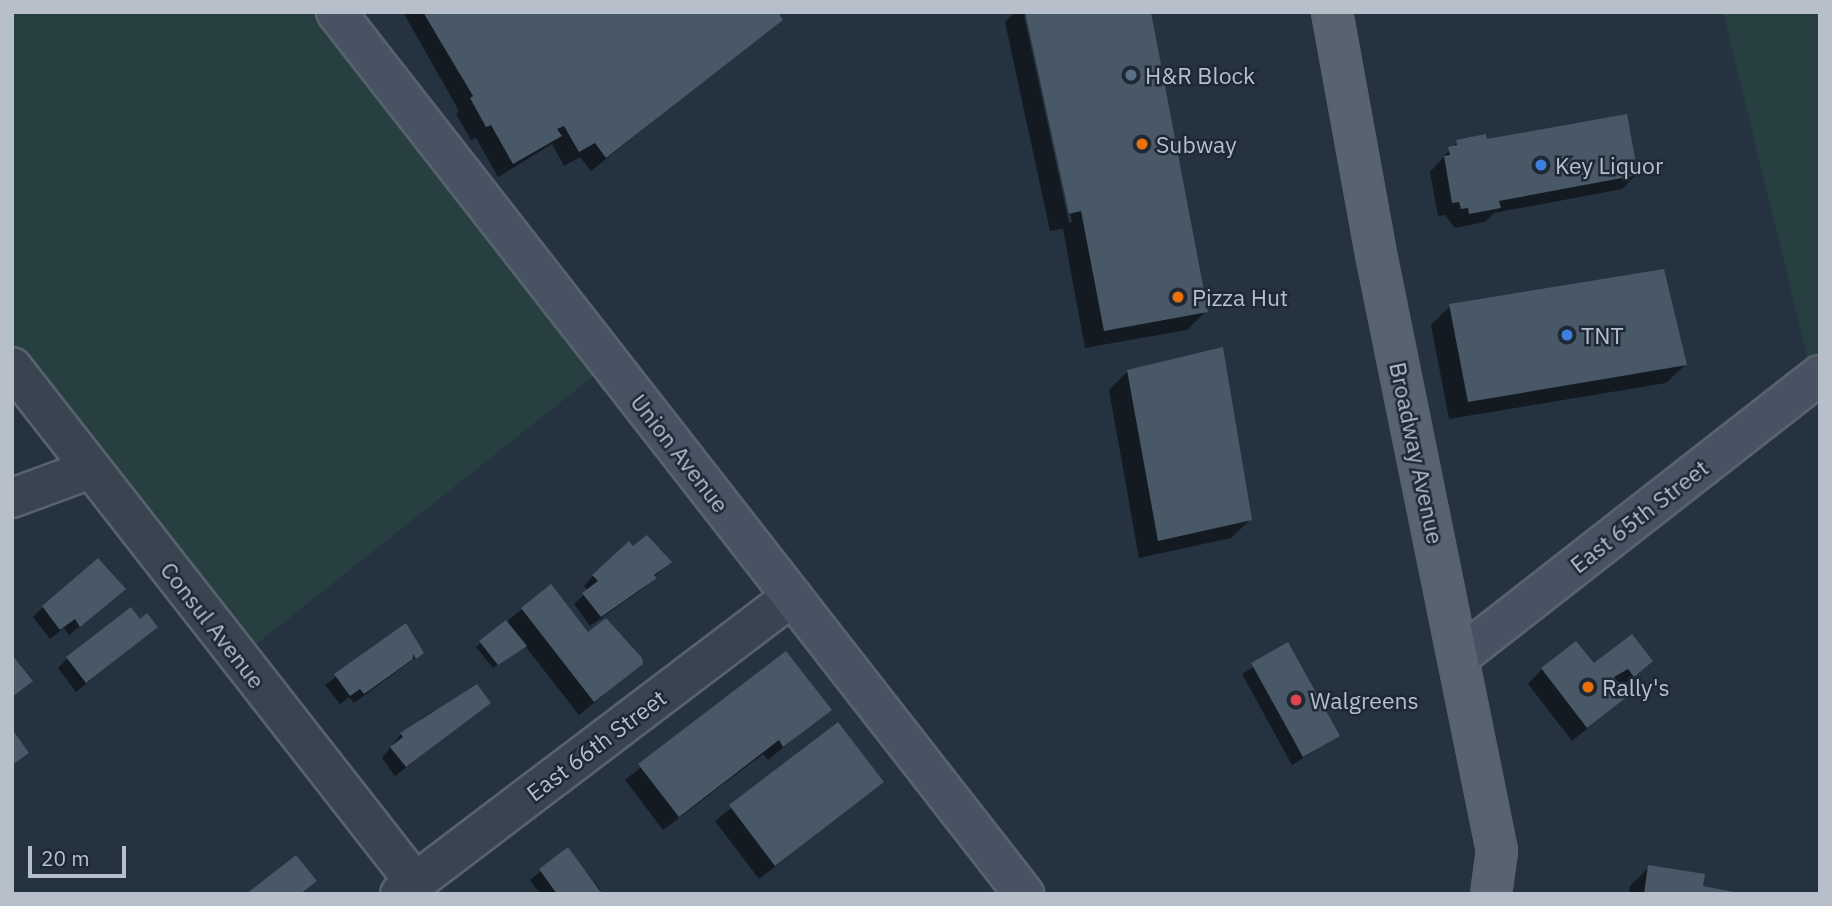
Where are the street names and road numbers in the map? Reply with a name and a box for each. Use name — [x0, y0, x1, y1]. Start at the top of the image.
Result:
street label: Broadway Avenue — [1384, 360, 1450, 546]
street label: Union Avenue — [625, 388, 735, 518]
street label: East 65th Street — [1565, 454, 1713, 578]
street label: Consul Avenue — [155, 556, 271, 694]
street label: East 66th Street — [521, 684, 671, 806]

